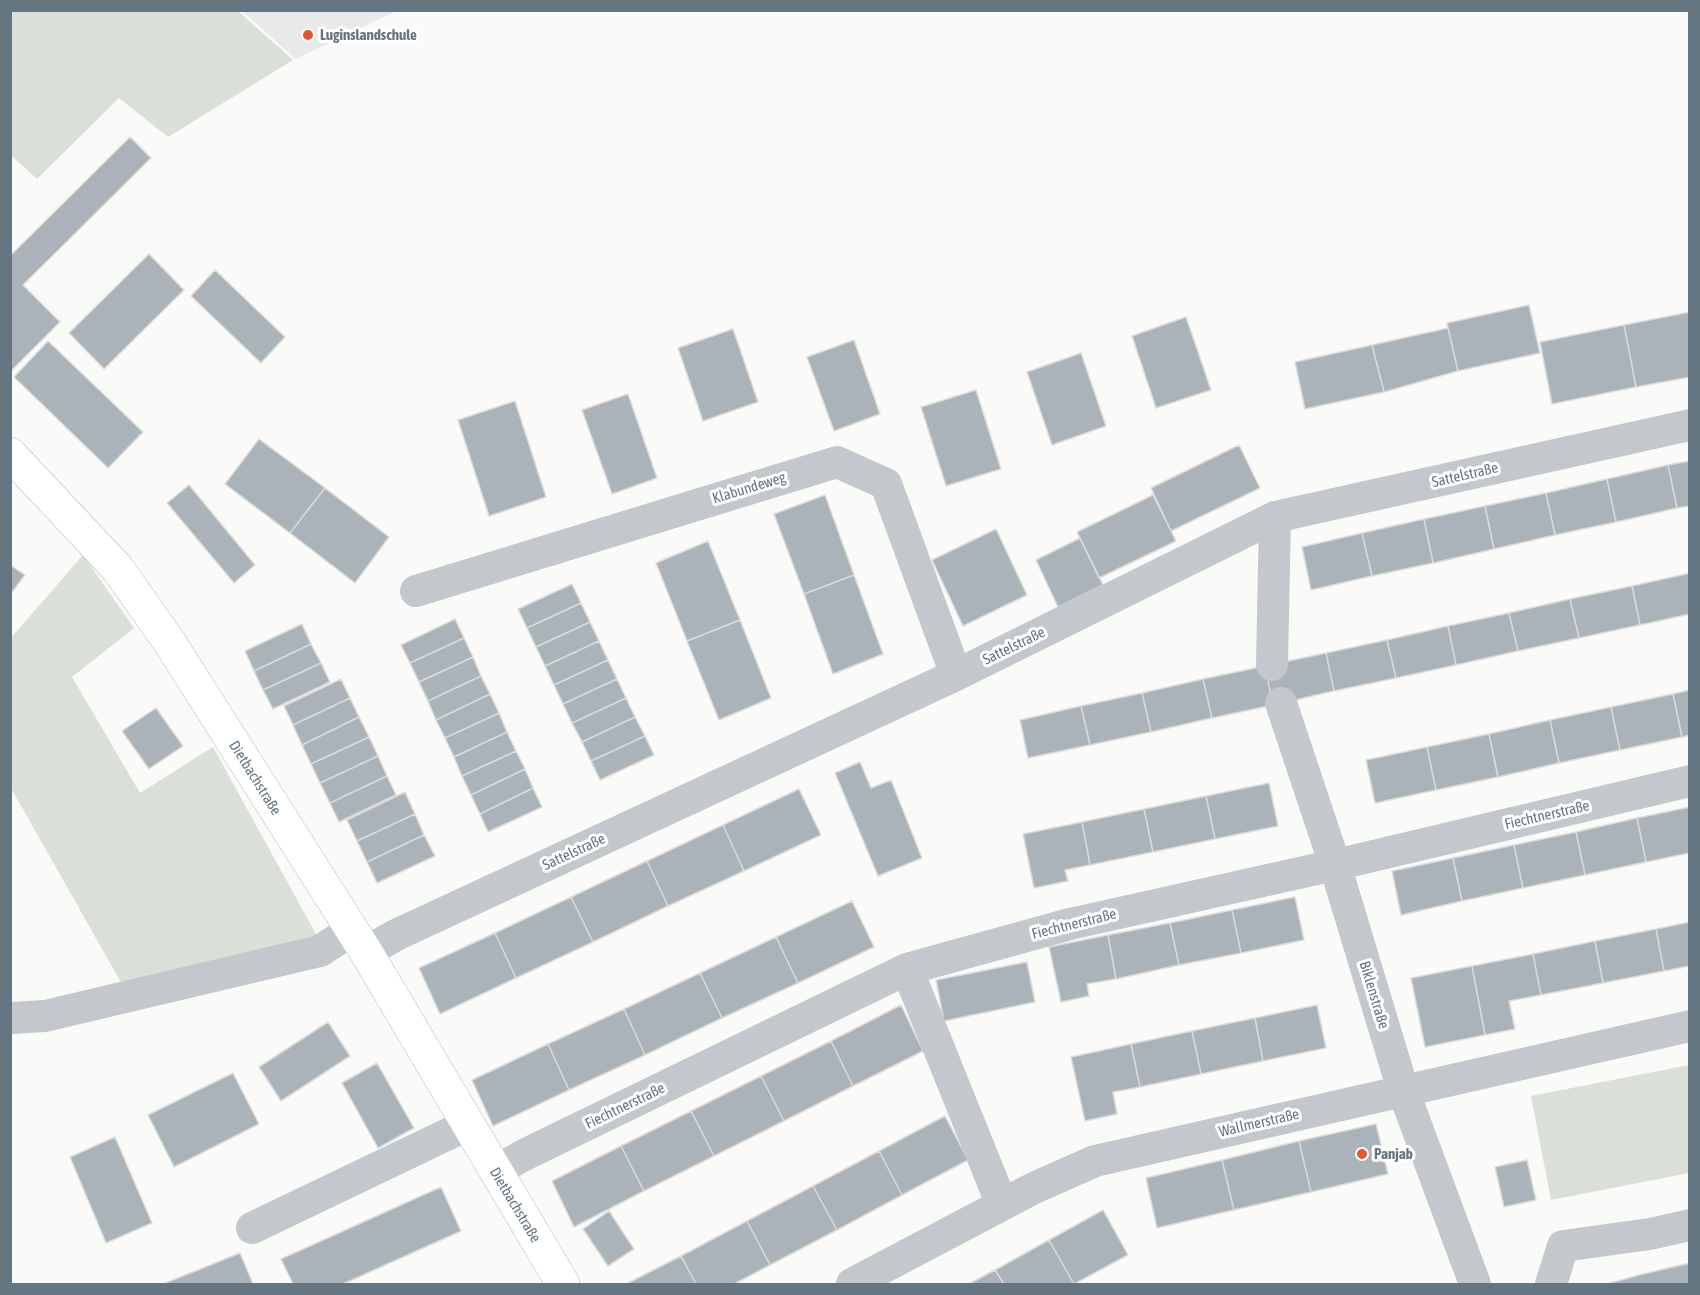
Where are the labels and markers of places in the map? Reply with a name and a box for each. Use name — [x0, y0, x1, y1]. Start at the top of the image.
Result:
place label: Luginslandschule — [320, 26, 417, 44]
marker: Luginslandschule — [301, 28, 315, 42]
place label: Panjab — [1374, 1145, 1413, 1163]
marker: Panjab — [1355, 1147, 1369, 1161]

